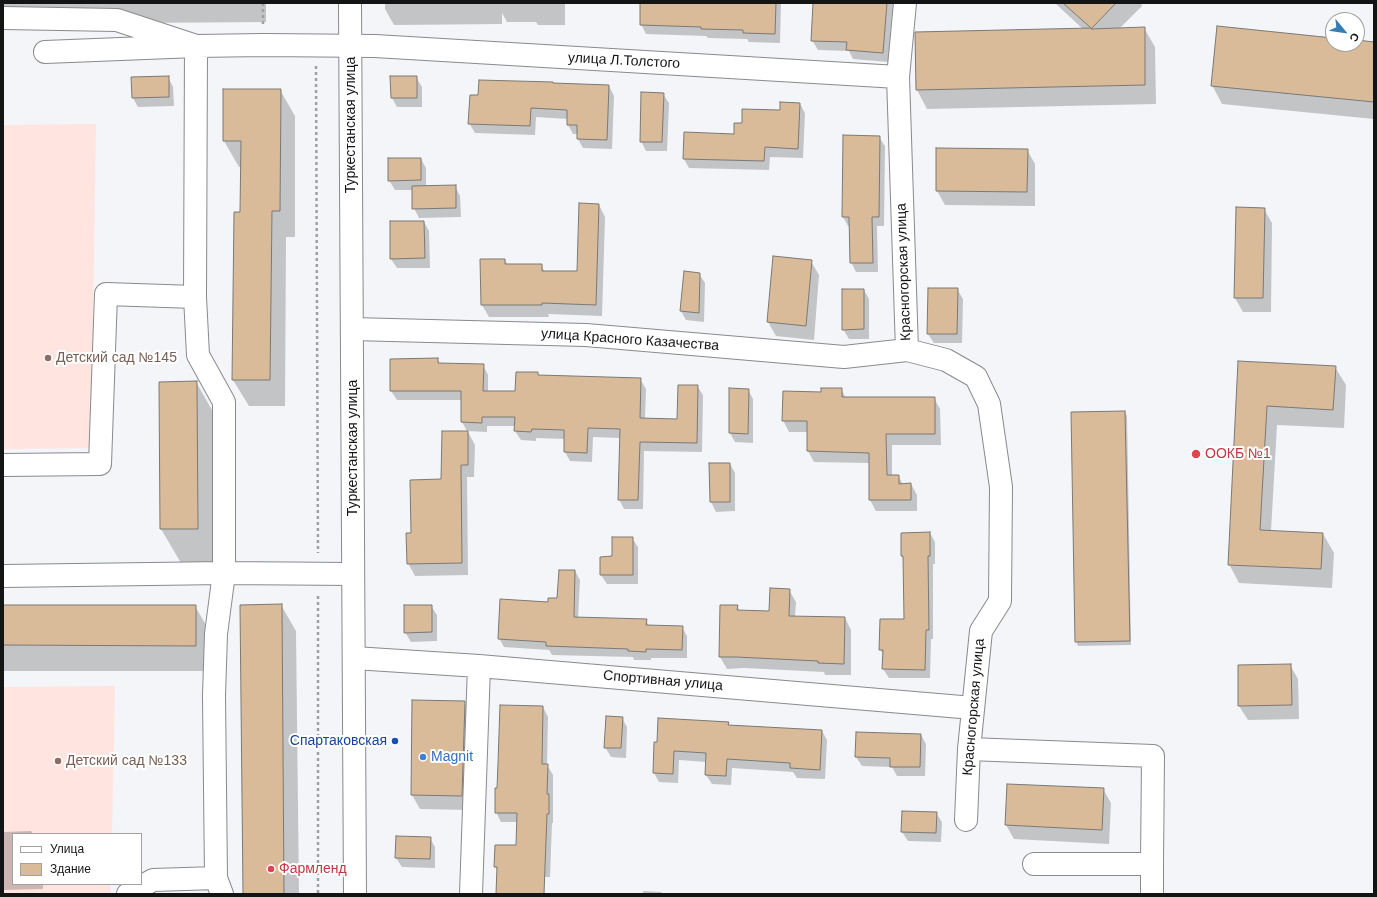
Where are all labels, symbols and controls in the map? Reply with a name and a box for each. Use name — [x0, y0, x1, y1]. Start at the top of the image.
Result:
north arrow — [1325, 12, 1365, 52]
text: С — [1347, 31, 1362, 44]
street label: улица Л.Толстого — [568, 50, 680, 72]
street label: Туркестанская улица — [343, 57, 359, 193]
street label: Красногорская улица — [893, 203, 915, 341]
street label: улица Красного Казачества — [540, 325, 720, 355]
place label: Детский сад №145 — [56, 350, 177, 366]
marker: Детский сад №145 — [43, 353, 53, 363]
street label: Туркестанская улица — [345, 380, 361, 516]
place label: ООКБ №1 — [1205, 446, 1271, 462]
marker: ООКБ №1 — [1190, 448, 1202, 460]
street label: Красногорская улица — [960, 638, 988, 776]
street label: Спортивная улица — [602, 667, 724, 695]
place label: Спартаковская — [290, 733, 387, 749]
marker: Спартаковская — [390, 736, 400, 746]
place label: Magnit — [431, 749, 473, 765]
marker: Magnit — [418, 752, 428, 762]
place label: Детский сад №133 — [66, 753, 187, 769]
marker: Детский сад №133 — [53, 756, 63, 766]
legend — [12, 833, 142, 885]
text: Улица — [50, 842, 84, 856]
place label: Фармленд — [279, 861, 347, 877]
text: Здание — [50, 862, 91, 876]
marker: Фармленд — [266, 864, 276, 874]

